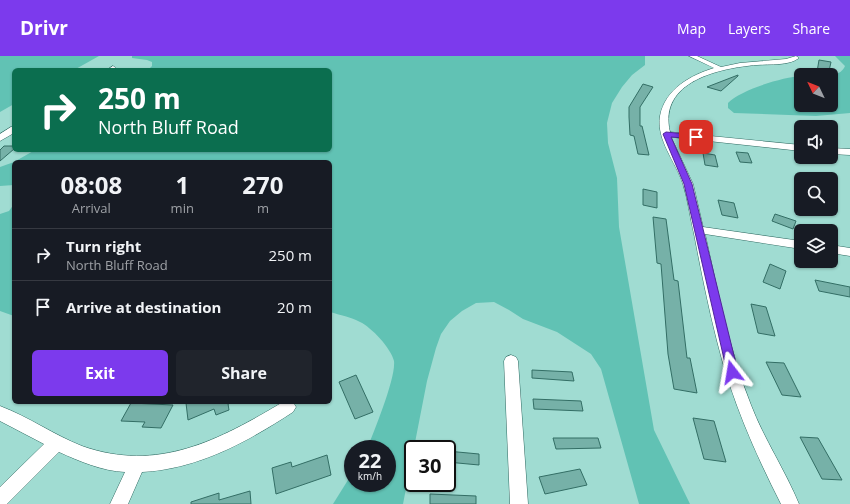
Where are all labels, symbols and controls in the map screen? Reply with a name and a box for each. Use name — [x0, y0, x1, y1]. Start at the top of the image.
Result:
text: Drivr — [20, 15, 68, 41]
text: Map — [677, 19, 706, 38]
text: Layers — [728, 19, 770, 38]
text: Share — [792, 19, 830, 38]
north arrow — [794, 68, 838, 112]
map controls — [794, 68, 838, 268]
text: 250 m — [98, 79, 181, 117]
icon: right — [32, 84, 84, 136]
text: North Bluff Road — [98, 115, 239, 139]
pin — [679, 120, 713, 154]
button: sound — [794, 120, 838, 164]
icon: arrive — [685, 126, 707, 148]
text: 08:08 — [60, 168, 122, 201]
text: 1 — [175, 168, 189, 201]
text: 270 — [242, 168, 284, 201]
button: search — [794, 172, 838, 216]
text: Arrival — [72, 199, 111, 217]
text: min — [171, 199, 194, 217]
text: m — [257, 199, 269, 217]
button: layers — [794, 224, 838, 268]
text: Turn right — [66, 236, 141, 256]
icon: right — [32, 244, 54, 266]
text: 250 m — [268, 245, 312, 265]
text: North Bluff Road — [66, 256, 168, 274]
icon: arrive — [32, 296, 54, 318]
text: Arrive at destination — [66, 297, 221, 317]
text: 20 m — [277, 297, 312, 317]
button: Exit — [32, 350, 168, 396]
button: Share — [176, 350, 312, 396]
position arrow — [711, 351, 753, 393]
speed limit sign: 30 — [404, 440, 456, 492]
text: 22 — [359, 447, 381, 474]
text: km/h — [358, 469, 382, 483]

